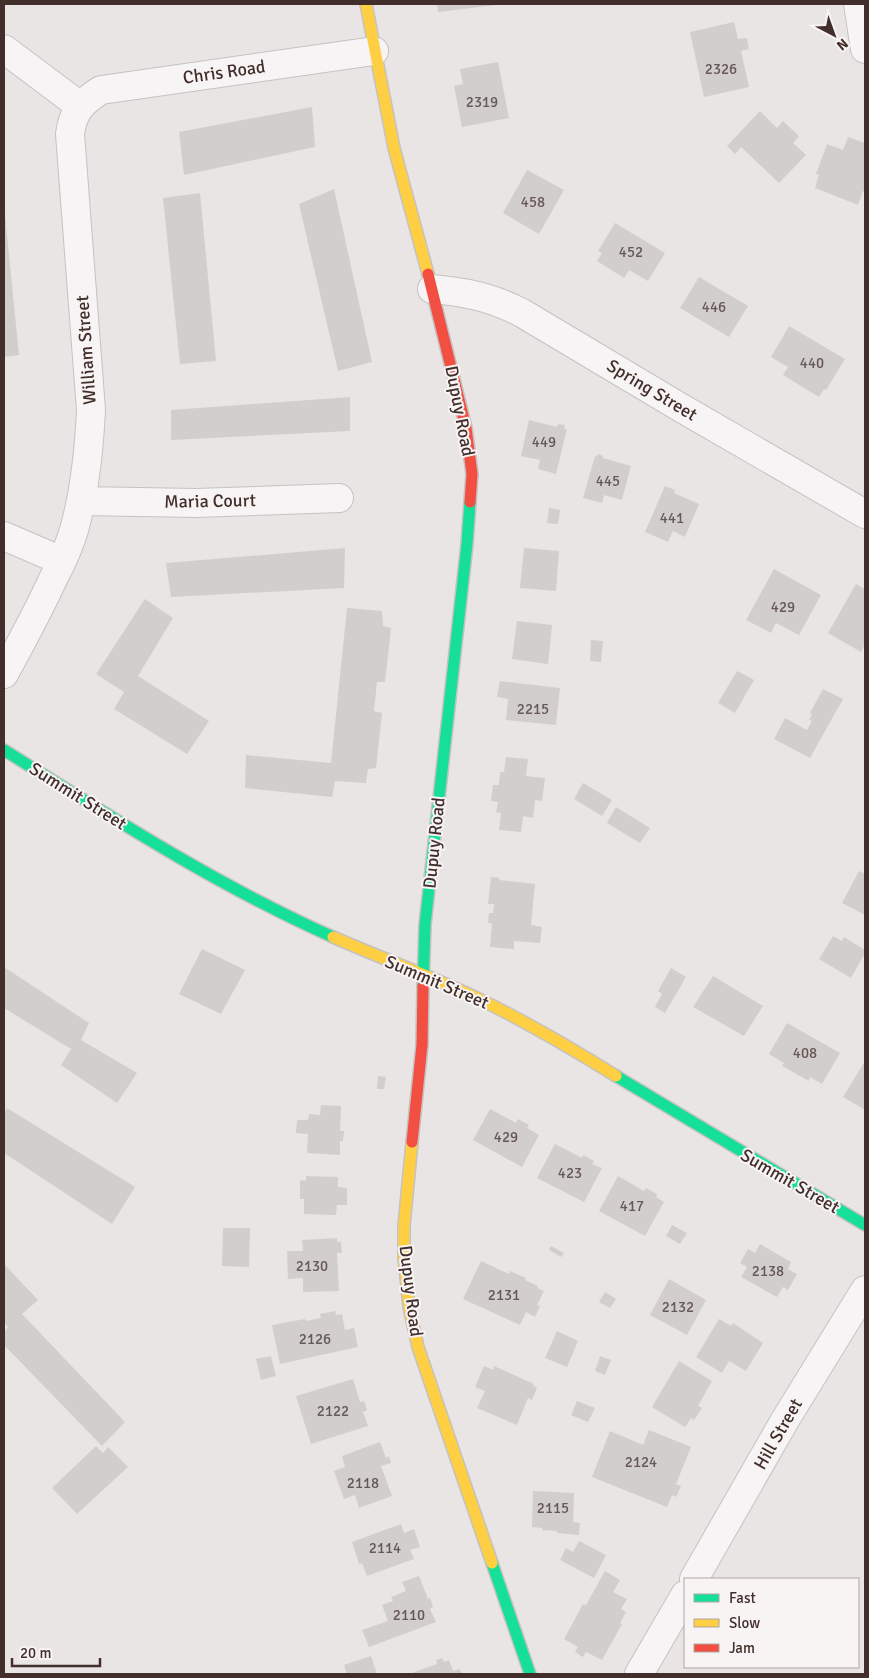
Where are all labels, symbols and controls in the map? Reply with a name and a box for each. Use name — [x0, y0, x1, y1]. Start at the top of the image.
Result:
north arrow — [809, 10, 859, 60]
text: N — [833, 35, 851, 54]
street label: Chris Road — [181, 55, 267, 89]
house number: 2326 — [705, 60, 737, 78]
house number: 2319 — [466, 93, 498, 111]
house number: 458 — [521, 193, 545, 211]
house number: 452 — [619, 243, 643, 261]
street label: William Street — [71, 295, 101, 405]
house number: 446 — [702, 298, 726, 316]
street label: Spring Street — [603, 354, 701, 426]
house number: 440 — [800, 354, 824, 372]
street label: Dupuy Road — [440, 364, 480, 458]
house number: 449 — [532, 433, 556, 451]
house number: 445 — [596, 472, 620, 490]
street label: Maria Court — [164, 489, 256, 513]
house number: 441 — [660, 509, 684, 527]
house number: 429 — [771, 598, 795, 616]
house number: 2215 — [517, 700, 549, 718]
street label: Summit Street — [25, 757, 131, 835]
street label: Dupuy Road — [418, 796, 450, 890]
street label: Summit Street — [382, 950, 492, 1014]
house number: 408 — [793, 1044, 817, 1062]
house number: 429 — [494, 1128, 518, 1146]
street label: Summit Street — [737, 1144, 843, 1218]
house number: 423 — [558, 1164, 582, 1182]
house number: 417 — [620, 1197, 644, 1215]
street label: Dupuy Road — [394, 1244, 428, 1338]
house number: 2130 — [296, 1257, 328, 1275]
house number: 2138 — [752, 1262, 784, 1280]
house number: 2131 — [488, 1286, 520, 1304]
house number: 2132 — [662, 1298, 694, 1316]
house number: 2126 — [299, 1330, 331, 1348]
street label: Hill Street — [749, 1395, 807, 1473]
house number: 2122 — [317, 1402, 349, 1420]
house number: 2124 — [625, 1453, 657, 1471]
house number: 2118 — [347, 1474, 379, 1492]
house number: 2115 — [537, 1499, 569, 1517]
house number: 2114 — [369, 1539, 401, 1557]
legend — [684, 1578, 859, 1668]
text: Fast — [729, 1589, 756, 1607]
house number: 2110 — [393, 1606, 425, 1624]
text: Slow — [729, 1614, 760, 1632]
scale bar — [12, 1636, 100, 1668]
text: Jam — [729, 1639, 755, 1657]
text: 20 m — [20, 1644, 51, 1662]

